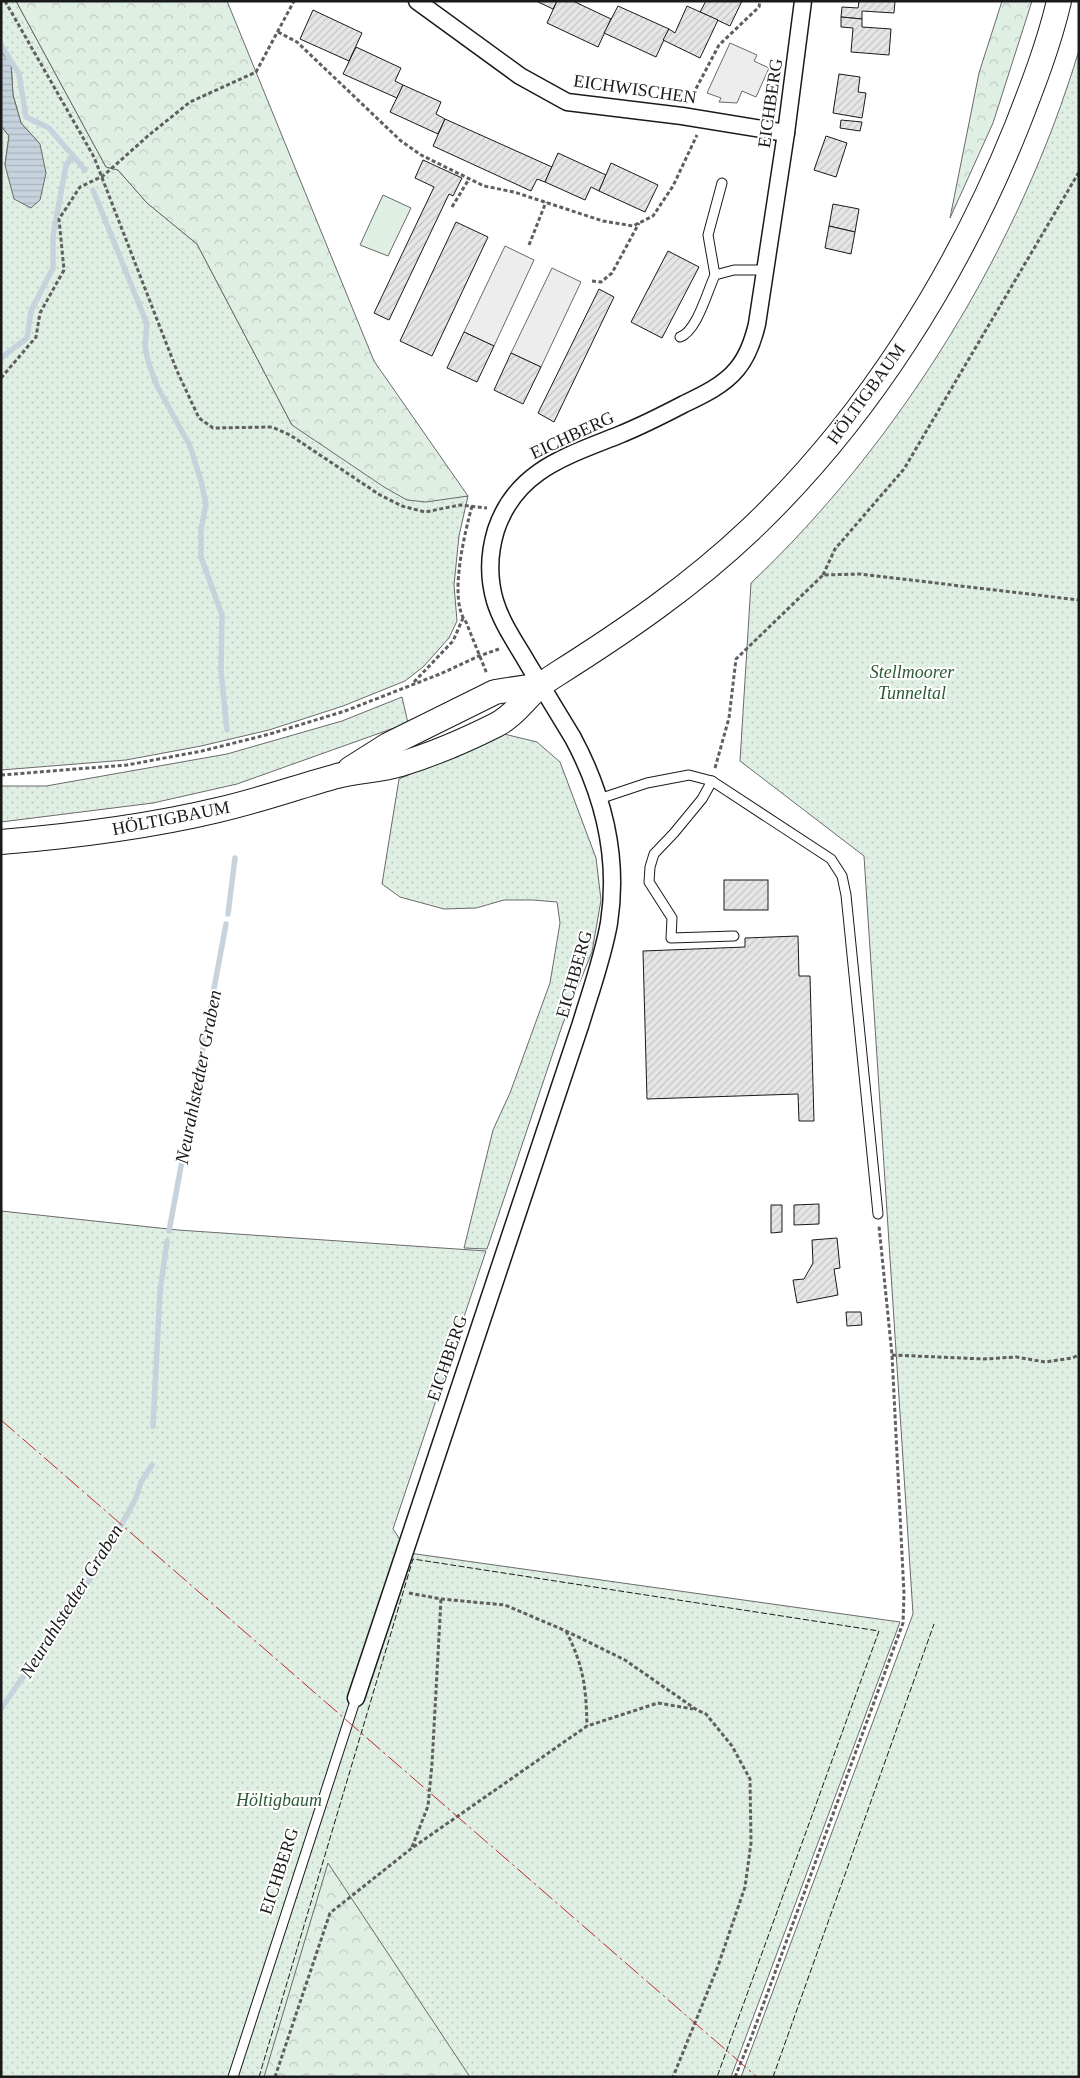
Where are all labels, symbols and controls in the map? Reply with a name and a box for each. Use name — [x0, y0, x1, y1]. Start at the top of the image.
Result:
street label: EICHBERG — [754, 57, 786, 149]
street label: EICHWISCHEN — [572, 70, 698, 108]
street label: HÖLTIGBAUM — [823, 340, 909, 448]
street label: EICHBERG — [527, 407, 617, 463]
park label: Stellmoorer Tunneltal — [870, 662, 955, 703]
street label: HÖLTIGBAUM — [111, 797, 231, 839]
street label: EICHBERG — [552, 928, 596, 1020]
water label: Neurahlstedter Graben — [171, 988, 225, 1167]
street label: EICHBERG — [423, 1312, 471, 1404]
water label: Neurahlstedter Graben — [15, 1520, 127, 1682]
park label: Höltigbaum — [235, 1790, 322, 1810]
street label: EICHBERG — [256, 1825, 302, 1917]

